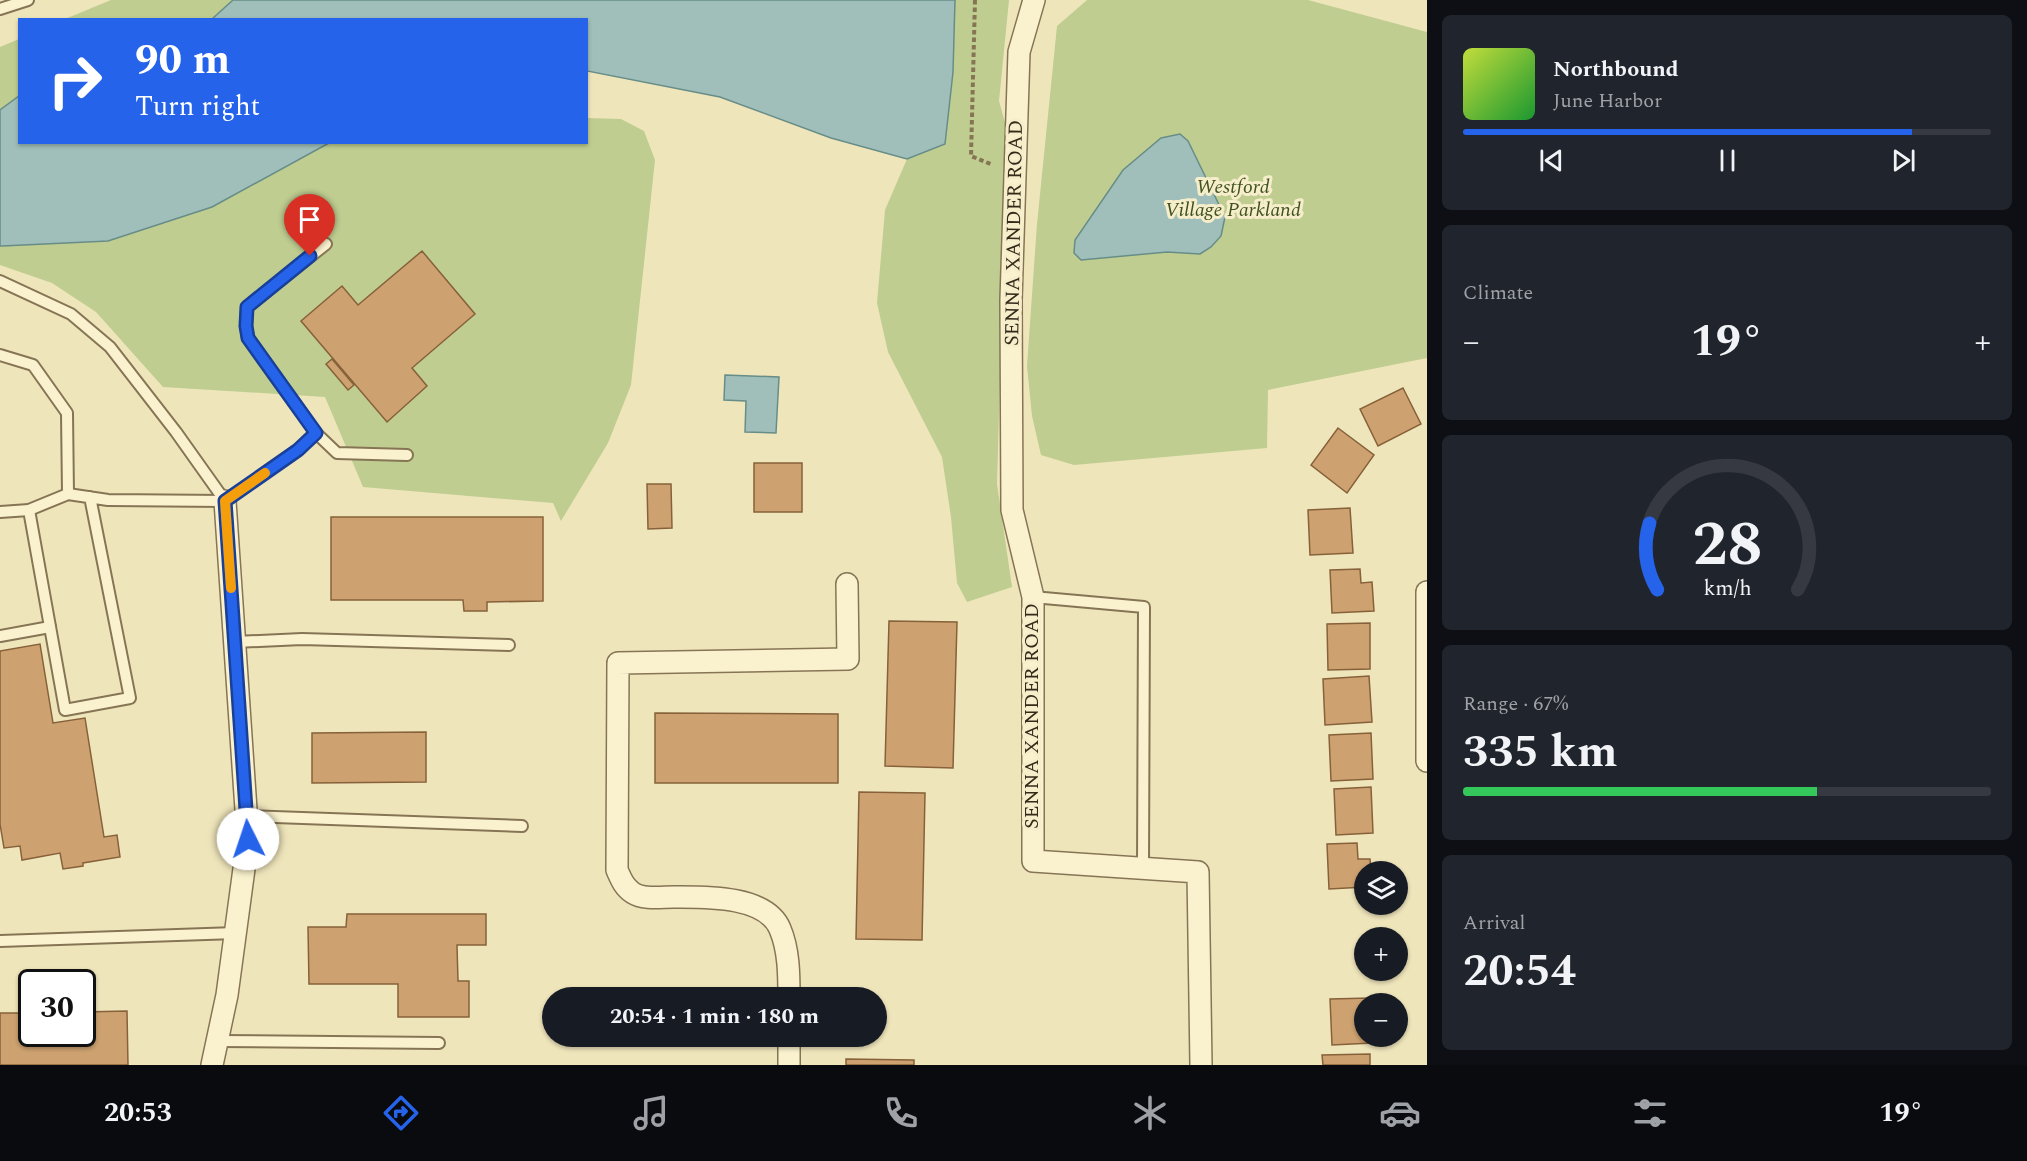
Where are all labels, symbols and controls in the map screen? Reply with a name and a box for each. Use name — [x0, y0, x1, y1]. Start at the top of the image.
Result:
text: 90 m — [135, 29, 230, 92]
icon: right — [36, 42, 114, 120]
text: Northbound — [1553, 53, 1679, 86]
text: Turn right — [135, 86, 260, 128]
text: June Harbor — [1553, 86, 1662, 116]
street label: SENNA XANDER ROAD — [997, 120, 1031, 346]
icon: previous — [1535, 144, 1568, 177]
icon: pause — [1711, 144, 1744, 177]
icon: next — [1887, 144, 1920, 177]
park label: Westford Village Parkland — [1165, 172, 1301, 225]
pin — [284, 194, 335, 256]
icon: arrive — [293, 203, 326, 236]
text: Climate — [1463, 278, 1533, 308]
text: 19° — [1691, 307, 1764, 376]
text: − — [1463, 317, 1480, 367]
text: + — [1975, 317, 1991, 367]
text: 28 — [1692, 498, 1762, 593]
text: km/h — [1703, 572, 1751, 605]
street label: SENNA XANDER ROAD — [1017, 603, 1047, 829]
text: Range · 67% — [1463, 689, 1568, 719]
text: 335 km — [1463, 718, 1618, 787]
position arrow — [216, 807, 280, 871]
map controls — [1354, 861, 1408, 1047]
button: layers — [1354, 861, 1408, 915]
text: Arrival — [1463, 908, 1525, 938]
button: + — [1354, 927, 1408, 981]
text: 20:54 — [1463, 937, 1576, 1006]
speed limit sign: 30 — [18, 969, 96, 1047]
button: − — [1354, 993, 1408, 1047]
text: 20:54 · 1 min · 180 m — [610, 1000, 819, 1033]
text: 20:53 — [104, 1092, 172, 1134]
icon: directions — [380, 1092, 422, 1134]
icon: music — [630, 1092, 672, 1134]
icon: phone — [880, 1092, 922, 1134]
icon: climate — [1129, 1092, 1171, 1134]
icon: car — [1379, 1092, 1421, 1134]
icon: filters — [1629, 1092, 1671, 1134]
text: 19° — [1879, 1092, 1923, 1134]

